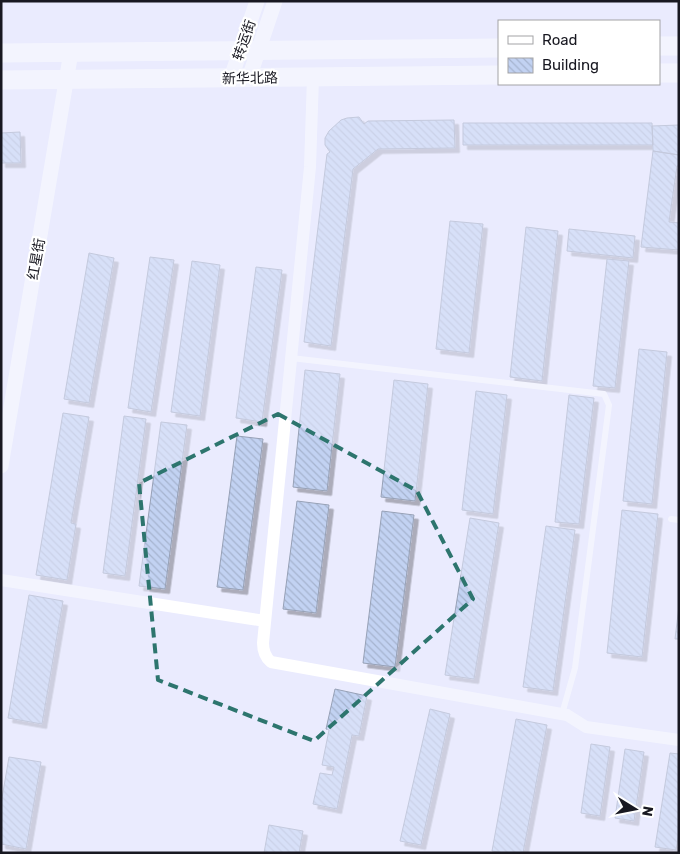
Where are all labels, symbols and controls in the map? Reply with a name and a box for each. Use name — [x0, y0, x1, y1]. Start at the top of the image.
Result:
street label: 转运街 — [230, 18, 259, 63]
legend — [498, 20, 660, 85]
text: Road — [542, 31, 578, 49]
text: Building — [542, 56, 599, 74]
street label: 新华北路 — [222, 70, 278, 87]
street label: 红星街 — [24, 237, 49, 281]
north arrow — [610, 784, 660, 834]
text: N — [638, 805, 657, 818]

